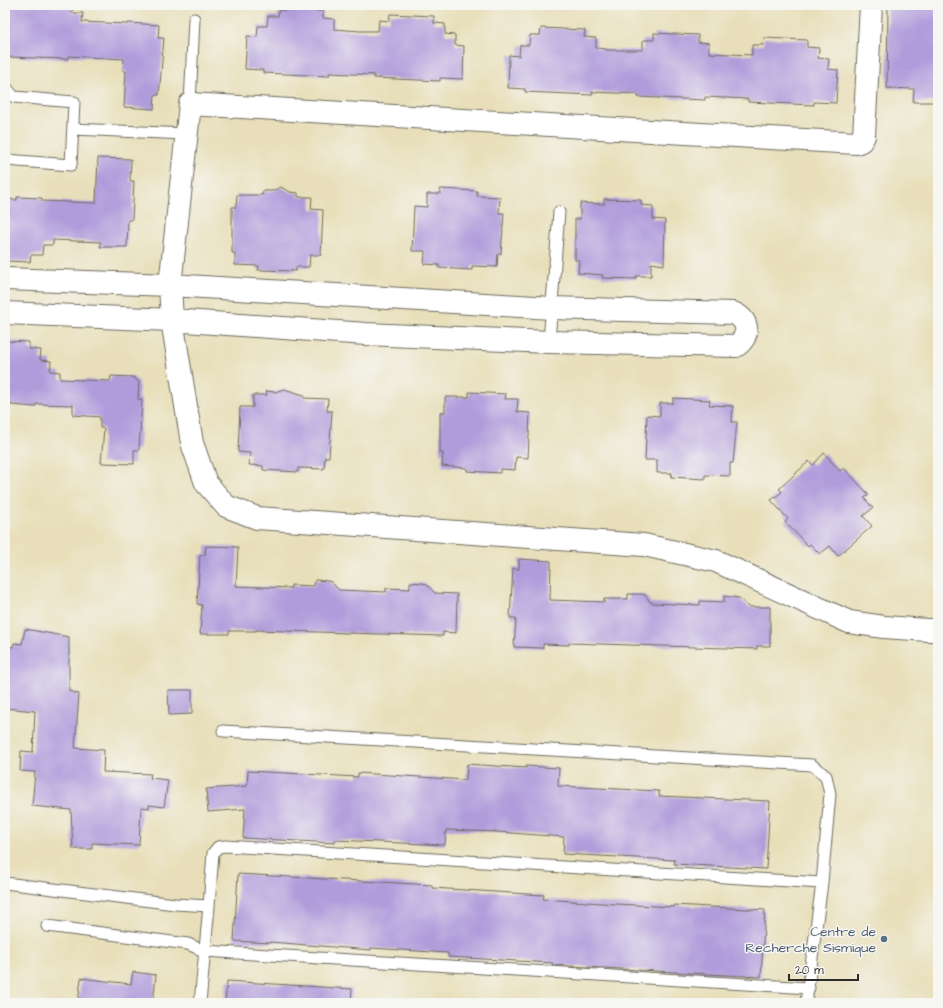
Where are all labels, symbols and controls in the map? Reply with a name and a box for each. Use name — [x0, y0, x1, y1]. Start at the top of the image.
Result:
place label: Centre de Recherche Sismique — [745, 922, 876, 958]
marker: Centre de Recherche Sismique — [879, 934, 889, 944]
scale bar — [789, 956, 858, 982]
text: 20 m — [795, 962, 824, 979]

